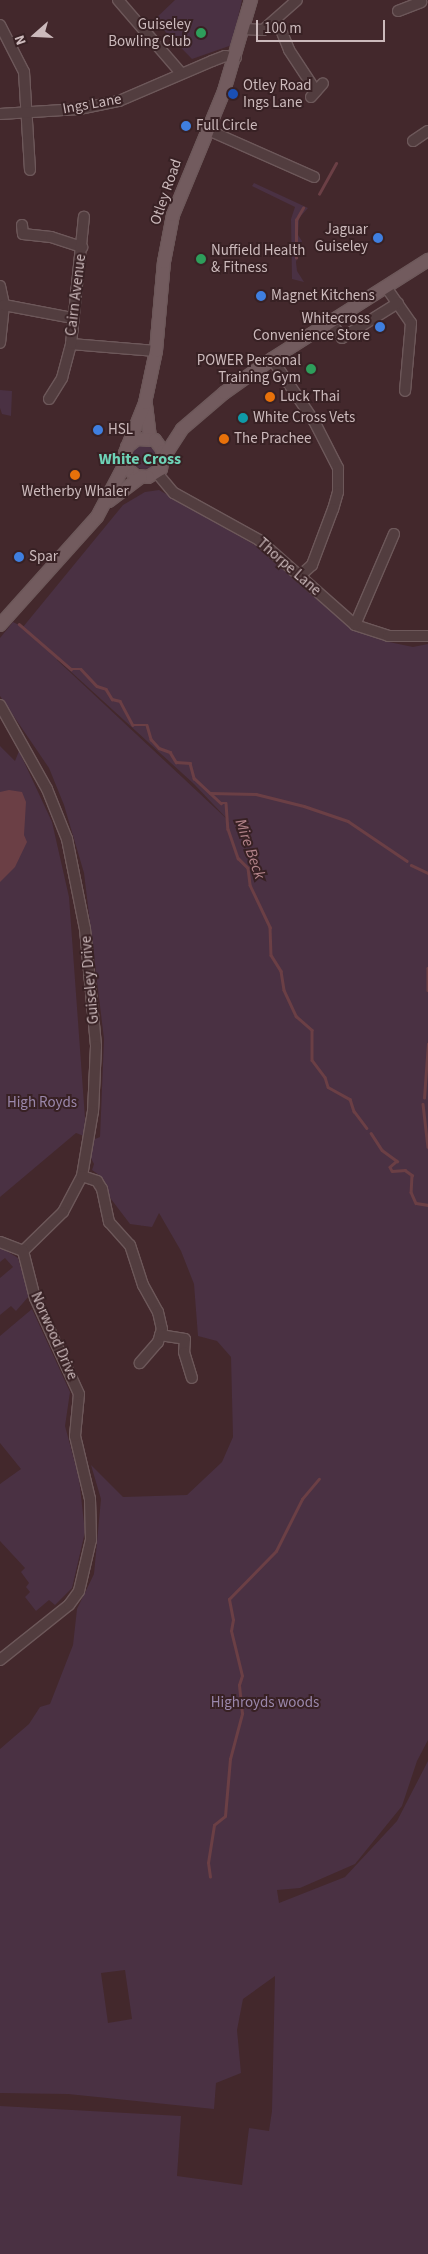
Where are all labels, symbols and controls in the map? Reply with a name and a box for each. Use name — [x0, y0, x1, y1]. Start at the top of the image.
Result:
north arrow — [10, 10, 60, 60]
scale bar — [258, 10, 387, 42]
place label: Guiseley Bowling Club — [108, 15, 191, 50]
text: 100 m — [264, 18, 302, 39]
marker: Guiseley Bowling Club — [195, 27, 207, 39]
text: N — [10, 32, 32, 48]
place label: Otley Road Ings Lane — [243, 76, 312, 111]
marker: Otley Road Ings Lane — [227, 88, 239, 100]
street label: Ings Lane — [61, 90, 123, 118]
place label: Full Circle — [196, 117, 257, 135]
marker: Full Circle — [180, 120, 192, 132]
street label: Otley Road — [146, 157, 186, 227]
place label: Jaguar Guiseley — [315, 220, 368, 255]
marker: Jaguar Guiseley — [372, 232, 384, 244]
place label: Nuffield Health & Fitness — [211, 241, 305, 276]
street label: Cairn Avenue — [62, 253, 90, 337]
marker: Nuffield Health & Fitness — [195, 253, 207, 265]
place label: Magnet Kitchens — [271, 287, 375, 305]
marker: Magnet Kitchens — [255, 290, 267, 302]
place label: Whitecross Convenience Store — [253, 309, 370, 344]
marker: Whitecross Convenience Store — [374, 321, 386, 333]
place label: POWER Personal Training Gym — [197, 351, 301, 386]
marker: POWER Personal Training Gym — [305, 363, 317, 375]
place label: Luck Thai — [280, 388, 340, 406]
marker: Luck Thai — [264, 391, 276, 403]
place label: White Cross Vets — [253, 409, 355, 427]
marker: White Cross Vets — [237, 412, 249, 424]
place label: HSL — [108, 421, 133, 439]
marker: HSL — [92, 424, 104, 436]
place label: The Prachee — [234, 430, 311, 448]
marker: The Prachee — [218, 433, 230, 445]
district label: White Cross — [99, 449, 181, 469]
marker: Wetherby Whaler — [69, 469, 81, 481]
place label: Wetherby Whaler — [21, 483, 129, 501]
street label: Thorpe Lane — [253, 534, 325, 600]
place label: Spar — [29, 548, 58, 566]
marker: Spar — [13, 551, 25, 563]
water label: Mire Beck — [231, 816, 269, 882]
street label: Guiseley Drive — [77, 935, 103, 1025]
park label: High Royds — [7, 1094, 77, 1112]
street label: Norwood Drive — [27, 1289, 81, 1383]
park label: Highroyds woods — [211, 1694, 319, 1712]

